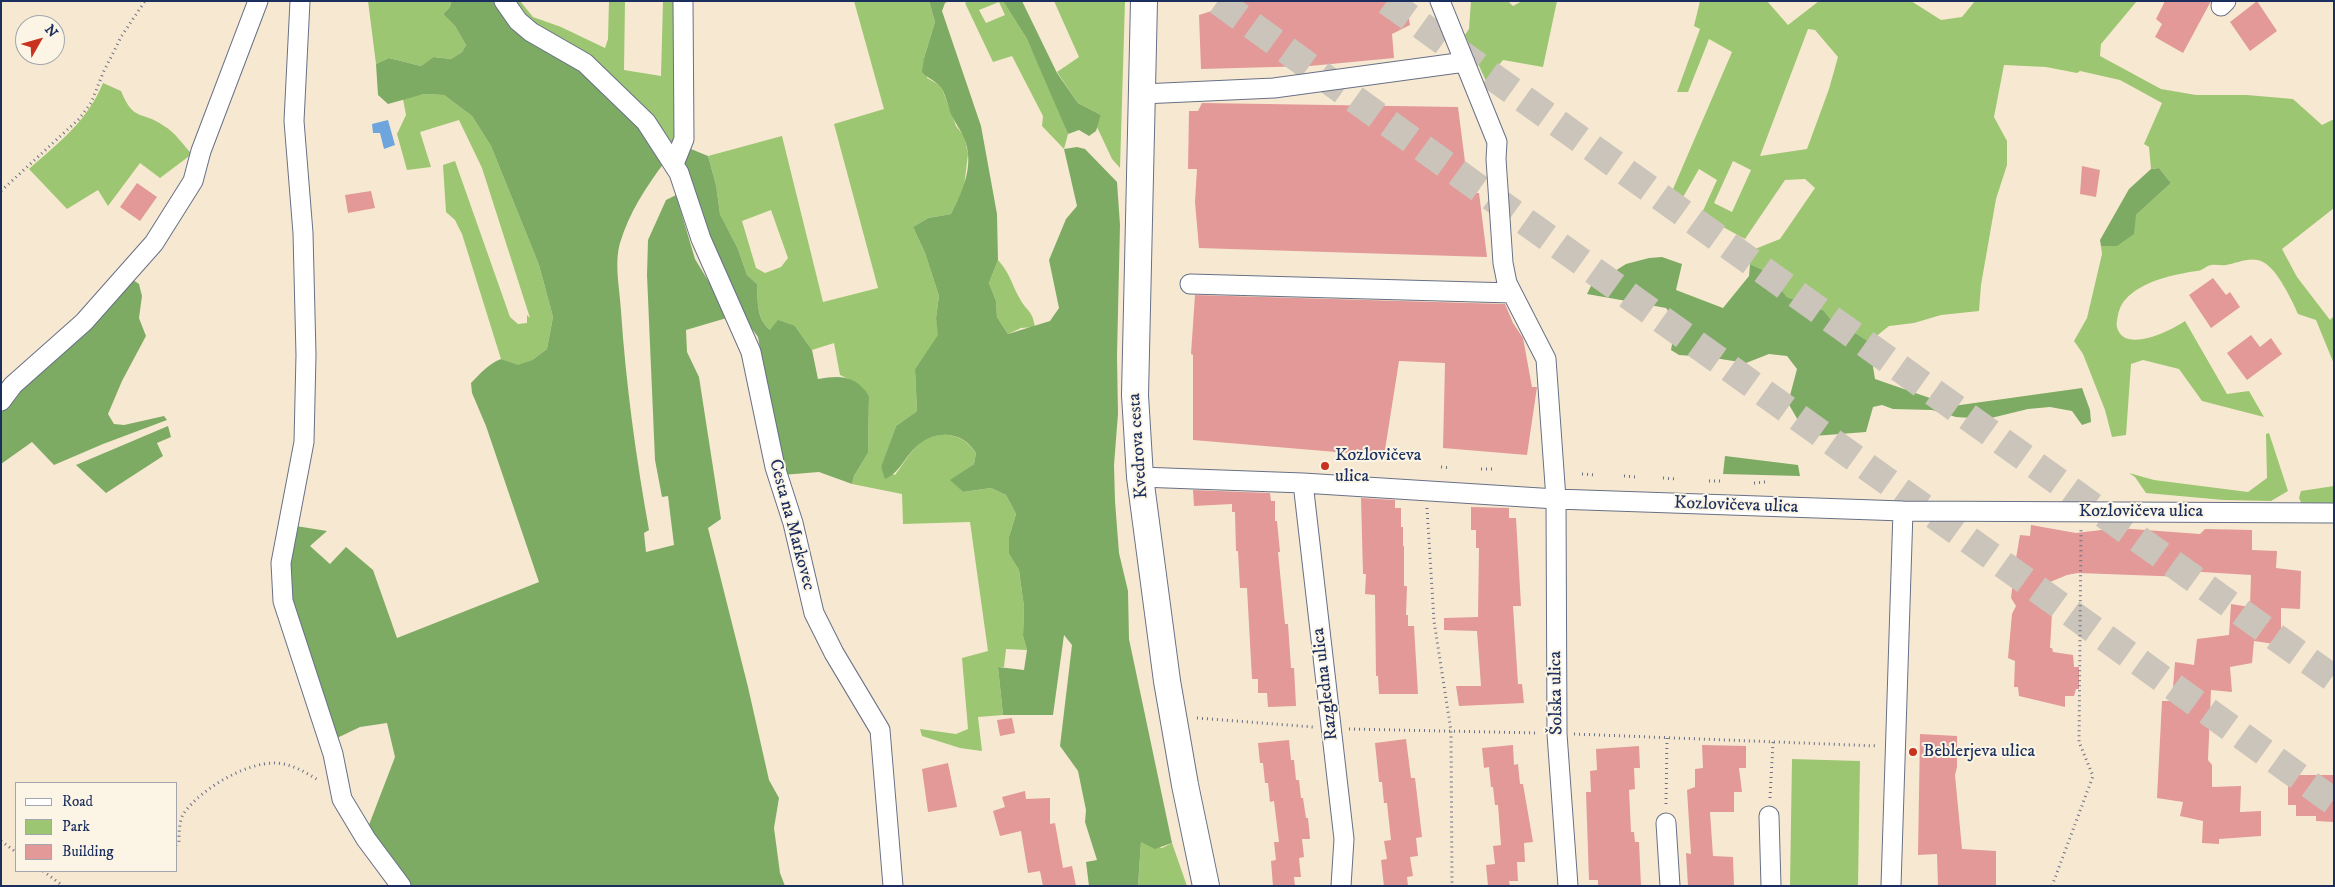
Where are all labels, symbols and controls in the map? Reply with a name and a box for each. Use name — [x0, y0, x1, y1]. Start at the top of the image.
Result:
north arrow — [15, 15, 65, 65]
text: N — [40, 21, 62, 41]
street label: Kvedrova cesta — [1125, 392, 1153, 500]
place label: Kozlovičeva ulica — [1335, 445, 1421, 488]
street label: Cesta na Markovec — [763, 457, 819, 593]
marker: Kozlovičeva ulica — [1319, 460, 1331, 472]
street label: Kozlovičeva ulica — [1673, 493, 1799, 519]
street label: Kozlovičeva ulica — [2079, 501, 2203, 523]
street label: Razgledna ulica — [1308, 627, 1344, 741]
street label: Šolska ulica — [1545, 651, 1569, 735]
place label: Beblerjeva ulica — [1923, 741, 2035, 763]
marker: Beblerjeva ulica — [1907, 746, 1919, 758]
legend — [15, 782, 178, 872]
text: Road — [62, 792, 93, 811]
text: Park — [62, 817, 90, 836]
text: Building — [62, 842, 114, 861]

